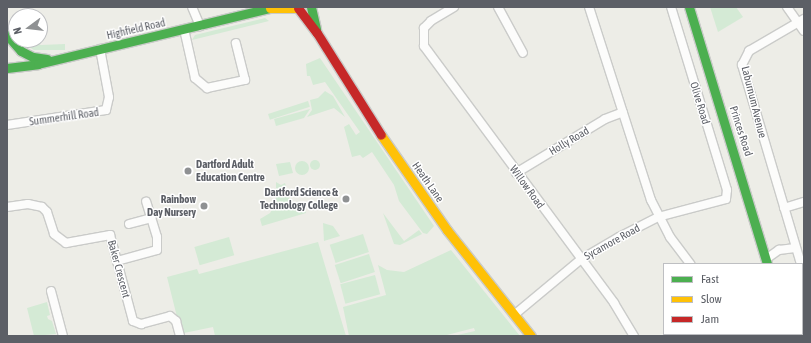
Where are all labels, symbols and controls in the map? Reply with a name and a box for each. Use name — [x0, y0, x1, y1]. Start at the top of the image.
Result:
north arrow — [8, 8, 48, 48]
street label: Highfield Road — [105, 16, 167, 42]
text: N — [11, 26, 24, 36]
street label: Laburnum Avenue — [739, 65, 769, 139]
street label: Olive Road — [687, 80, 713, 126]
street label: Princes Road — [727, 104, 755, 158]
street label: Summerhill Road — [28, 106, 100, 128]
street label: Holly Road — [547, 124, 591, 158]
place label: Dartford Adult Education Centre — [196, 158, 265, 184]
street label: Heath Lane — [409, 159, 447, 205]
street label: Willow Road — [507, 163, 547, 211]
marker: Dartford Adult Education Centre — [183, 166, 193, 176]
place label: Dartford Science & Technology College — [260, 186, 338, 212]
place label: Rainbow Day Nursery — [147, 193, 196, 219]
marker: Dartford Science & Technology College — [341, 194, 351, 204]
marker: Rainbow Day Nursery — [199, 201, 209, 211]
street label: Sycamore Road — [582, 221, 642, 263]
street label: Baker Crescent — [105, 239, 133, 299]
legend — [663, 263, 803, 335]
text: Fast — [701, 272, 719, 286]
text: Slow — [701, 292, 722, 306]
text: Jam — [701, 312, 719, 326]

